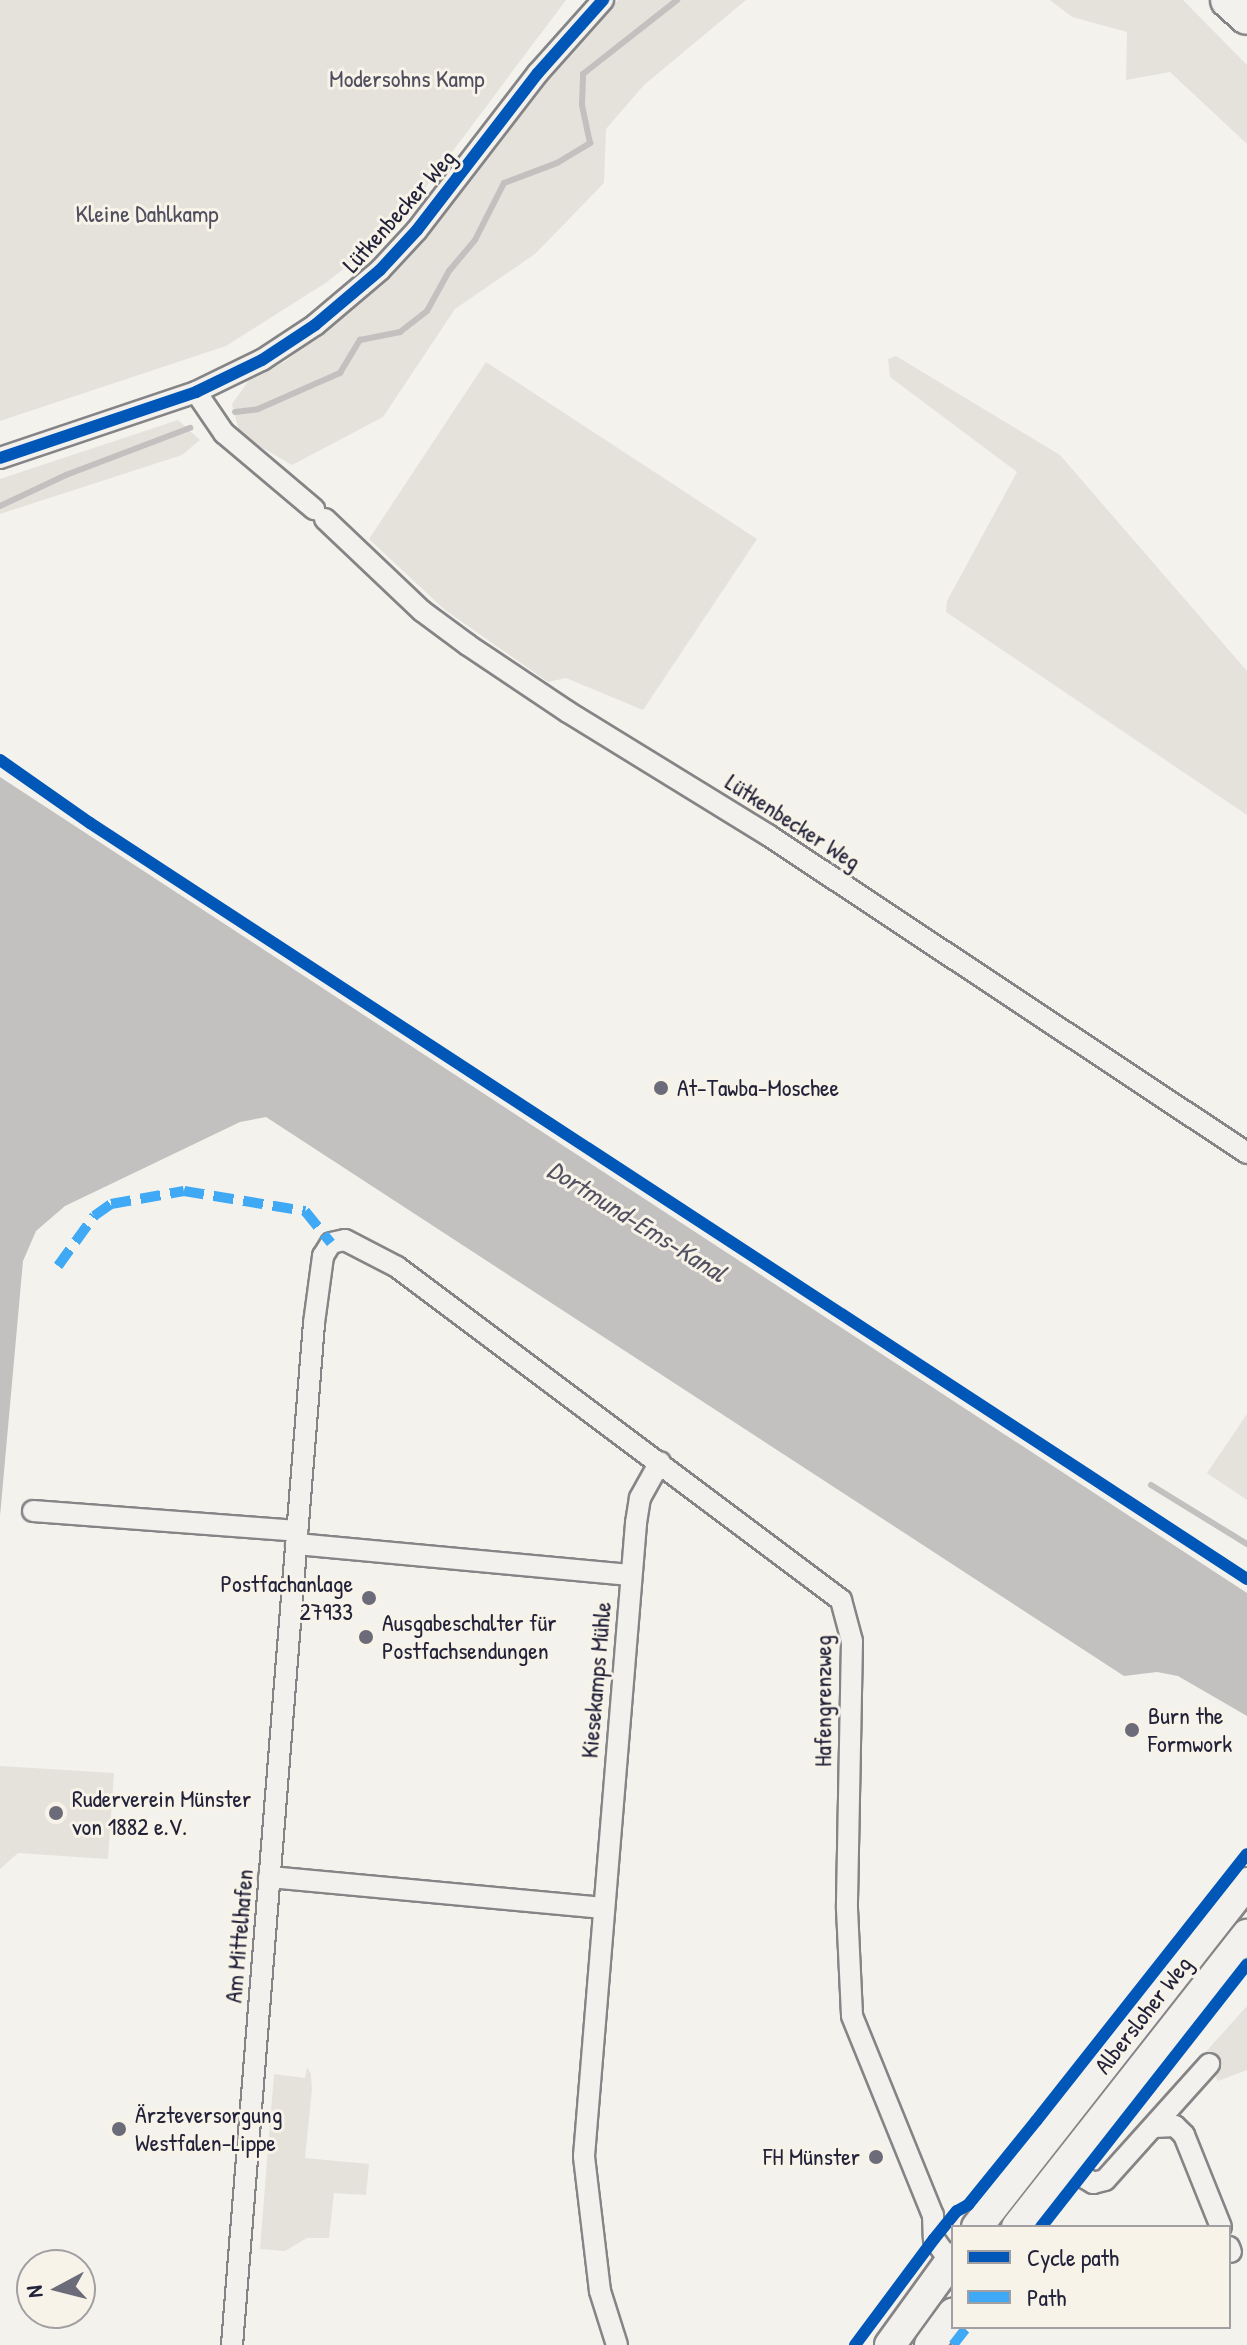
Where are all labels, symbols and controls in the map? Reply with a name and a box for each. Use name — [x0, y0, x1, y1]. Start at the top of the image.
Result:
park label: Modersohns Kamp — [329, 65, 485, 93]
street label: Lütkenbecker Weg — [336, 144, 462, 278]
park label: Kleine Dahlkamp — [75, 200, 219, 228]
street label: Lütkenbecker Weg — [720, 768, 866, 876]
place label: At-Tawba-Moschee — [677, 1074, 839, 1102]
marker: At-Tawba-Moschee — [652, 1079, 670, 1097]
water label: Dortmund-Ems-Kanal — [542, 1154, 732, 1288]
place label: Postfachanlage 27933 — [221, 1570, 353, 1626]
marker: Postfachanlage 27933 — [360, 1589, 378, 1607]
street label: Kiesekamps Mühle — [575, 1601, 617, 1759]
place label: Ausgabeschalter für Postfachsendungen — [382, 1609, 557, 1665]
marker: Ausgabeschalter für Postfachsendungen — [357, 1628, 375, 1646]
street label: Hafengrenzweg — [809, 1635, 837, 1767]
place label: Burn the Formwork — [1148, 1702, 1232, 1758]
marker: Burn the Formwork — [1123, 1721, 1141, 1739]
place label: Ruderverein Münster von 1882 e.V. — [72, 1785, 251, 1841]
marker: Ruderverein Münster von 1882 e.V. — [47, 1804, 65, 1822]
street label: Am Mittelhafen — [219, 1868, 259, 2004]
street label: Albersloher Weg — [1088, 1950, 1198, 2080]
place label: Ärzteversorgung Westfalen-Lippe — [135, 2101, 282, 2157]
marker: Ärzteversorgung Westfalen-Lippe — [110, 2120, 128, 2138]
place label: FH Münster — [763, 2143, 860, 2171]
marker: FH Münster — [867, 2148, 885, 2166]
legend — [951, 2225, 1231, 2329]
text: Cycle path — [1027, 2241, 1119, 2273]
north arrow — [16, 2249, 96, 2329]
text: Path — [1027, 2281, 1066, 2313]
text: N — [19, 2284, 50, 2299]

